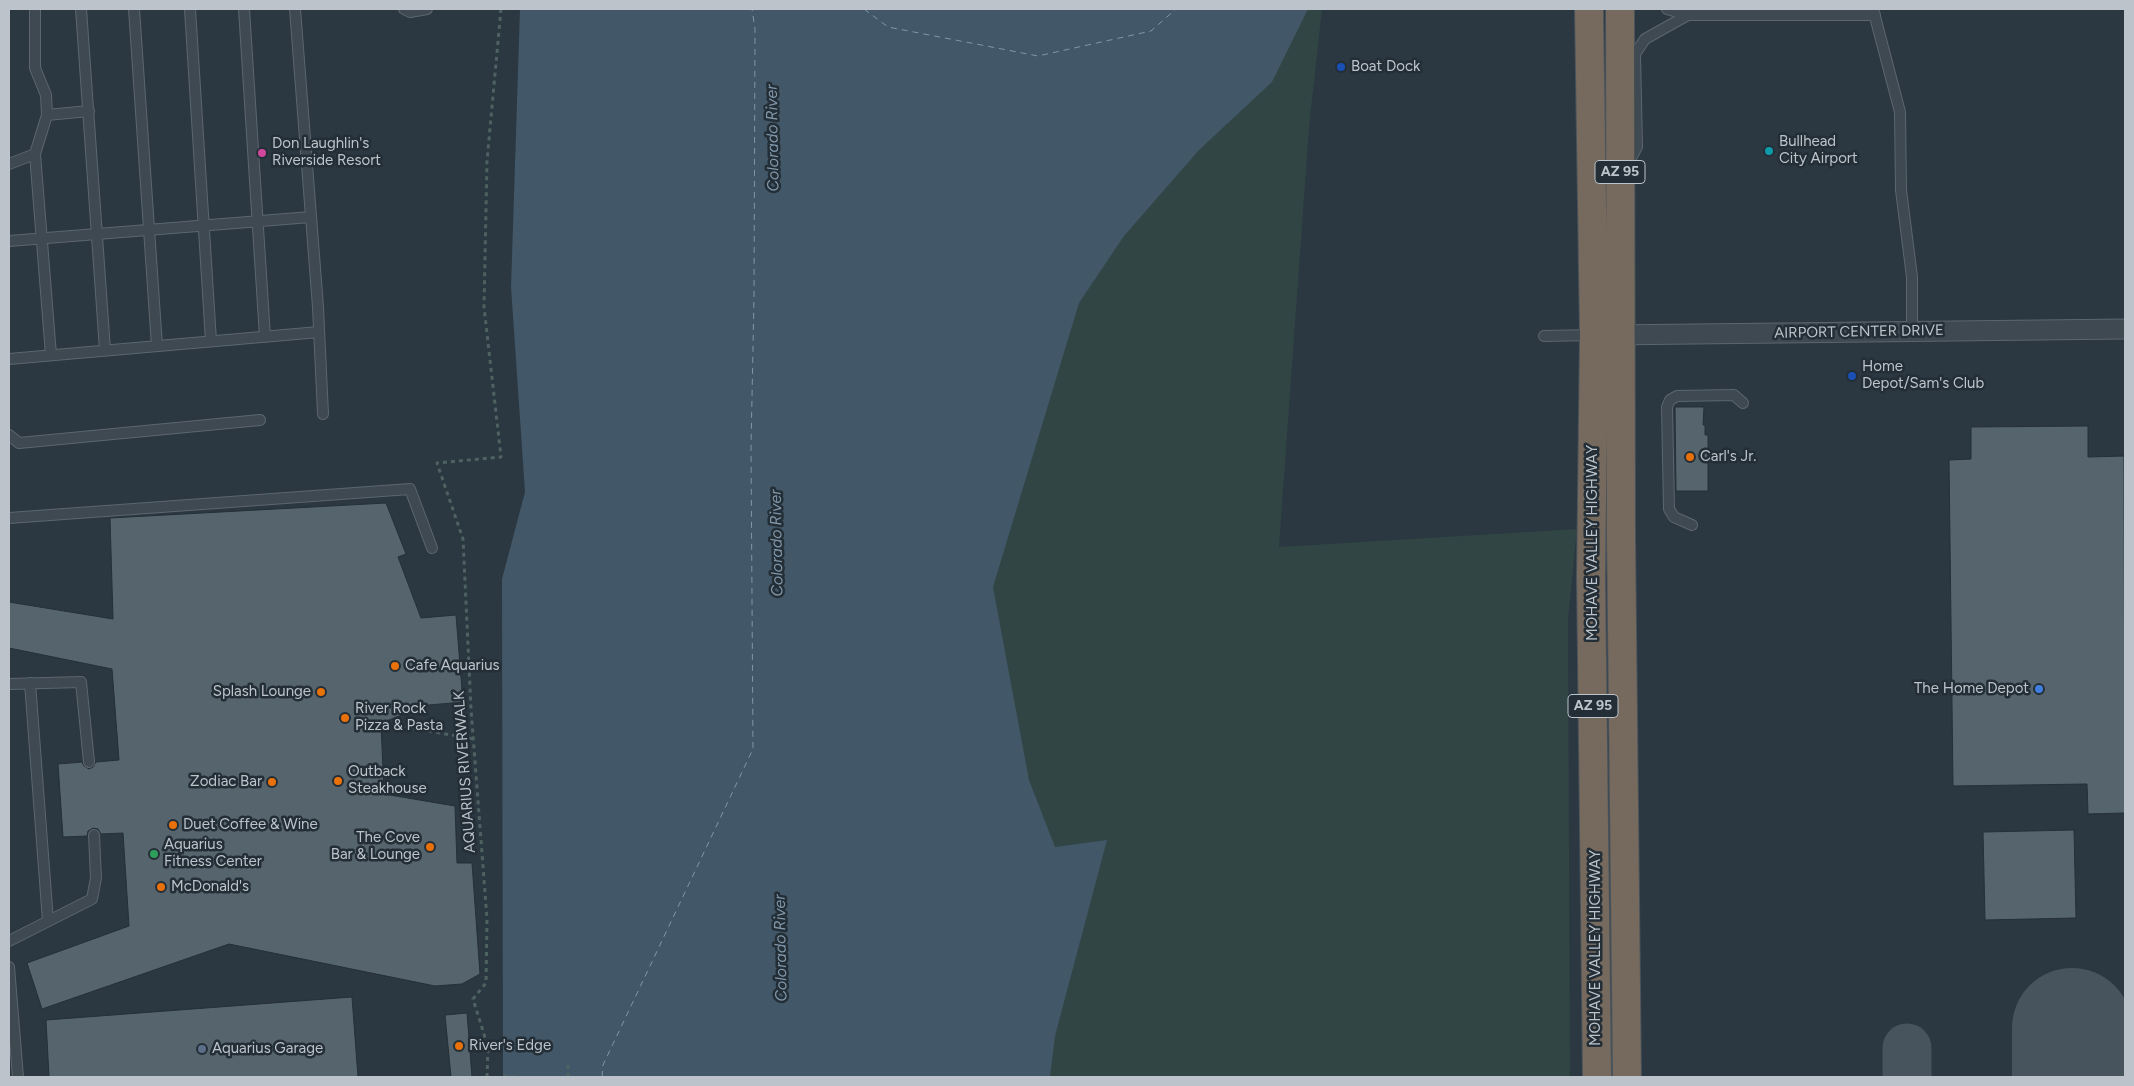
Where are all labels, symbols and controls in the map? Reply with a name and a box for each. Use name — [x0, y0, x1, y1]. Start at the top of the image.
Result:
place label: Boat Dock — [1351, 58, 1420, 76]
marker: Boat Dock — [1335, 61, 1347, 73]
water label: Colorado River — [762, 84, 784, 192]
place label: Bullhead City Airport — [1779, 133, 1858, 168]
place label: Don Laughlin's Riverside Resort — [272, 135, 381, 170]
marker: Bullhead City Airport — [1763, 145, 1775, 157]
marker: Don Laughlin's Riverside Resort — [256, 147, 268, 159]
road number: AZ 95 — [1595, 160, 1645, 183]
street label: AIRPORT CENTER DRIVE — [1774, 322, 1944, 342]
place label: Home Depot/Sam's Club — [1862, 358, 1984, 393]
marker: Home Depot/Sam's Club — [1846, 370, 1858, 382]
street label: MOHAVE VALLEY HIGHWAY — [1584, 445, 1602, 641]
place label: Carl's Jr. — [1700, 448, 1756, 466]
marker: Carl's Jr. — [1684, 451, 1696, 463]
water label: Colorado River — [766, 489, 788, 597]
place label: Cafe Aquarius — [405, 657, 499, 675]
marker: Cafe Aquarius — [389, 660, 401, 672]
place label: The Home Depot — [1914, 680, 2029, 698]
place label: Splash Lounge — [213, 683, 311, 701]
marker: The Home Depot — [2033, 683, 2045, 695]
marker: Splash Lounge — [315, 686, 327, 698]
street label: AQUARIUS RIVERWALK — [450, 690, 480, 854]
road number: AZ 95 — [1568, 694, 1618, 718]
place label: River Rock Pizza & Pasta — [355, 700, 443, 735]
marker: River Rock Pizza & Pasta — [339, 712, 351, 724]
place label: Outback Steakhouse — [348, 763, 427, 798]
place label: Zodiac Bar — [190, 773, 262, 791]
marker: Outback Steakhouse — [332, 775, 344, 787]
marker: Zodiac Bar — [266, 776, 278, 788]
place label: Duet Coffee & Wine — [183, 816, 318, 834]
marker: Duet Coffee & Wine — [167, 819, 179, 831]
place label: The Cove Bar & Lounge — [331, 829, 420, 864]
place label: Aquarius Fitness Center — [164, 836, 262, 871]
marker: The Cove Bar & Lounge — [424, 841, 436, 853]
marker: Aquarius Fitness Center — [148, 848, 160, 860]
street label: MOHAVE VALLEY HIGHWAY — [1587, 850, 1605, 1046]
place label: McDonald's — [171, 878, 249, 896]
marker: McDonald's — [155, 881, 167, 893]
water label: Colorado River — [770, 894, 792, 1002]
place label: River's Edge — [469, 1037, 551, 1055]
place label: Aquarius Garage — [212, 1040, 323, 1058]
marker: River's Edge — [453, 1040, 465, 1052]
marker: Aquarius Garage — [196, 1043, 208, 1055]

